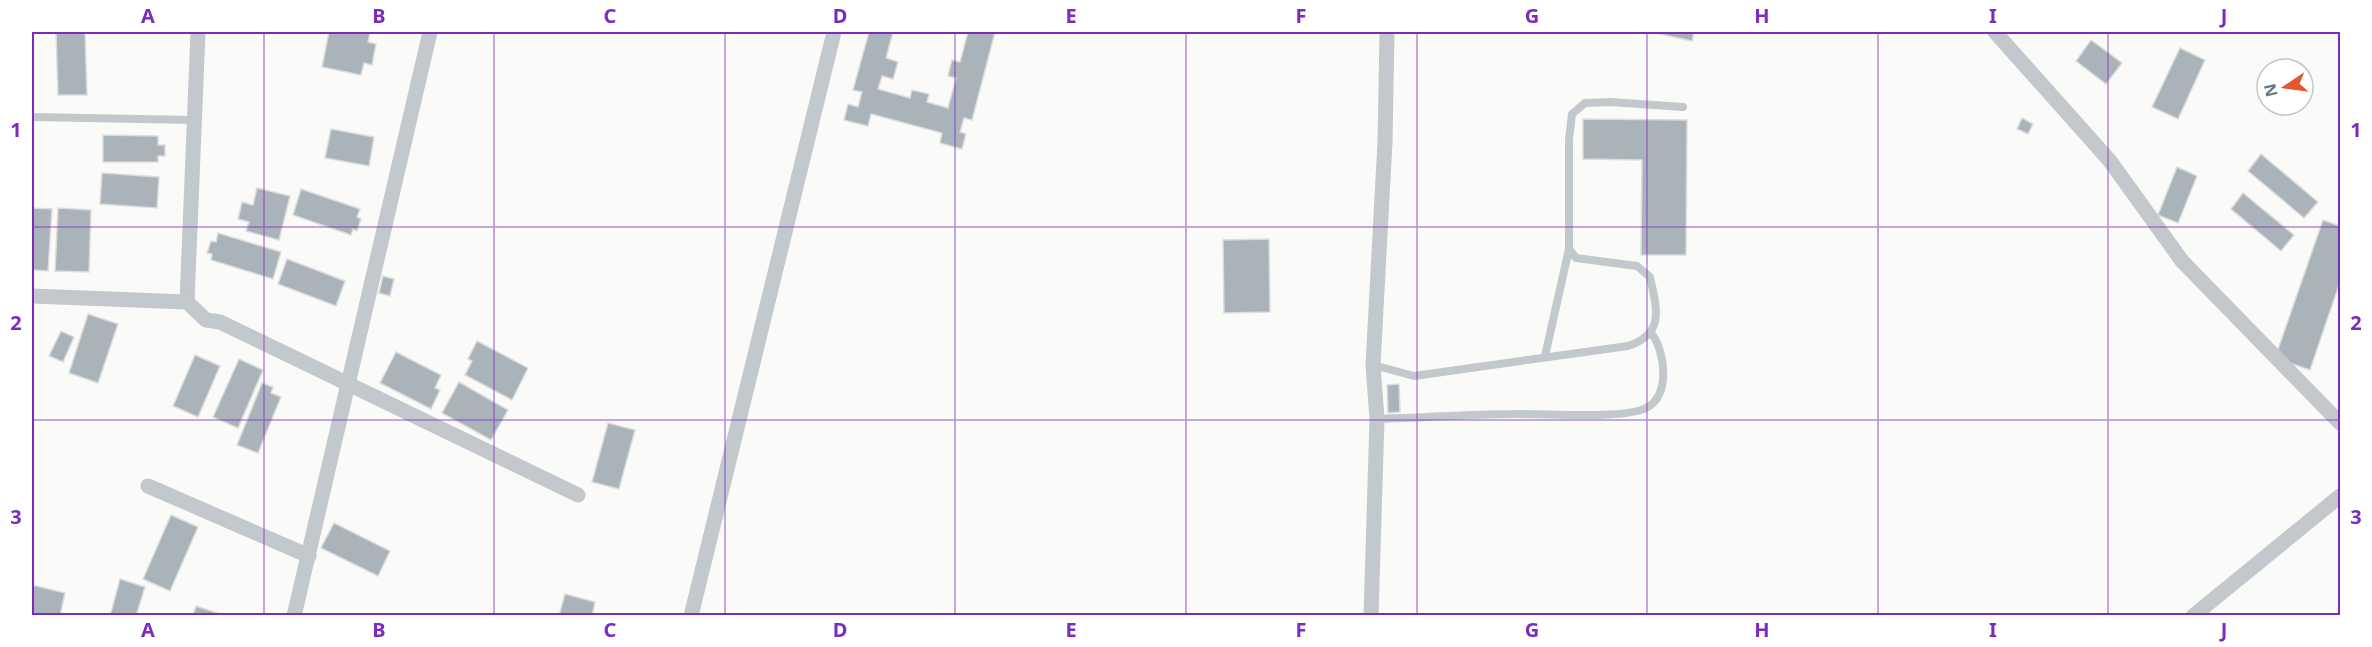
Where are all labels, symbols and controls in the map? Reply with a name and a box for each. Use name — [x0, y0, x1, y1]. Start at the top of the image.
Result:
text: A — [141, 2, 155, 29]
text: B — [372, 2, 386, 29]
text: C — [604, 2, 617, 29]
text: D — [833, 2, 847, 29]
text: E — [1065, 2, 1077, 29]
text: F — [1296, 2, 1306, 29]
text: G — [1525, 2, 1539, 29]
text: H — [1754, 2, 1770, 29]
text: I — [1989, 2, 1997, 29]
text: J — [2219, 2, 2227, 29]
north arrow — [2255, 57, 2315, 117]
text: N — [2258, 82, 2283, 99]
text: 1 — [10, 116, 22, 143]
text: 1 — [2350, 116, 2362, 143]
text: 2 — [10, 309, 22, 336]
text: 2 — [2350, 309, 2362, 336]
text: 3 — [10, 503, 22, 530]
text: 3 — [2350, 503, 2362, 530]
text: A — [141, 616, 155, 643]
text: B — [372, 616, 386, 643]
text: C — [604, 616, 617, 643]
text: D — [833, 616, 847, 643]
text: E — [1065, 616, 1077, 643]
text: F — [1296, 616, 1306, 643]
text: G — [1525, 616, 1539, 643]
text: H — [1754, 616, 1770, 643]
text: I — [1989, 616, 1997, 643]
text: J — [2219, 616, 2227, 643]

